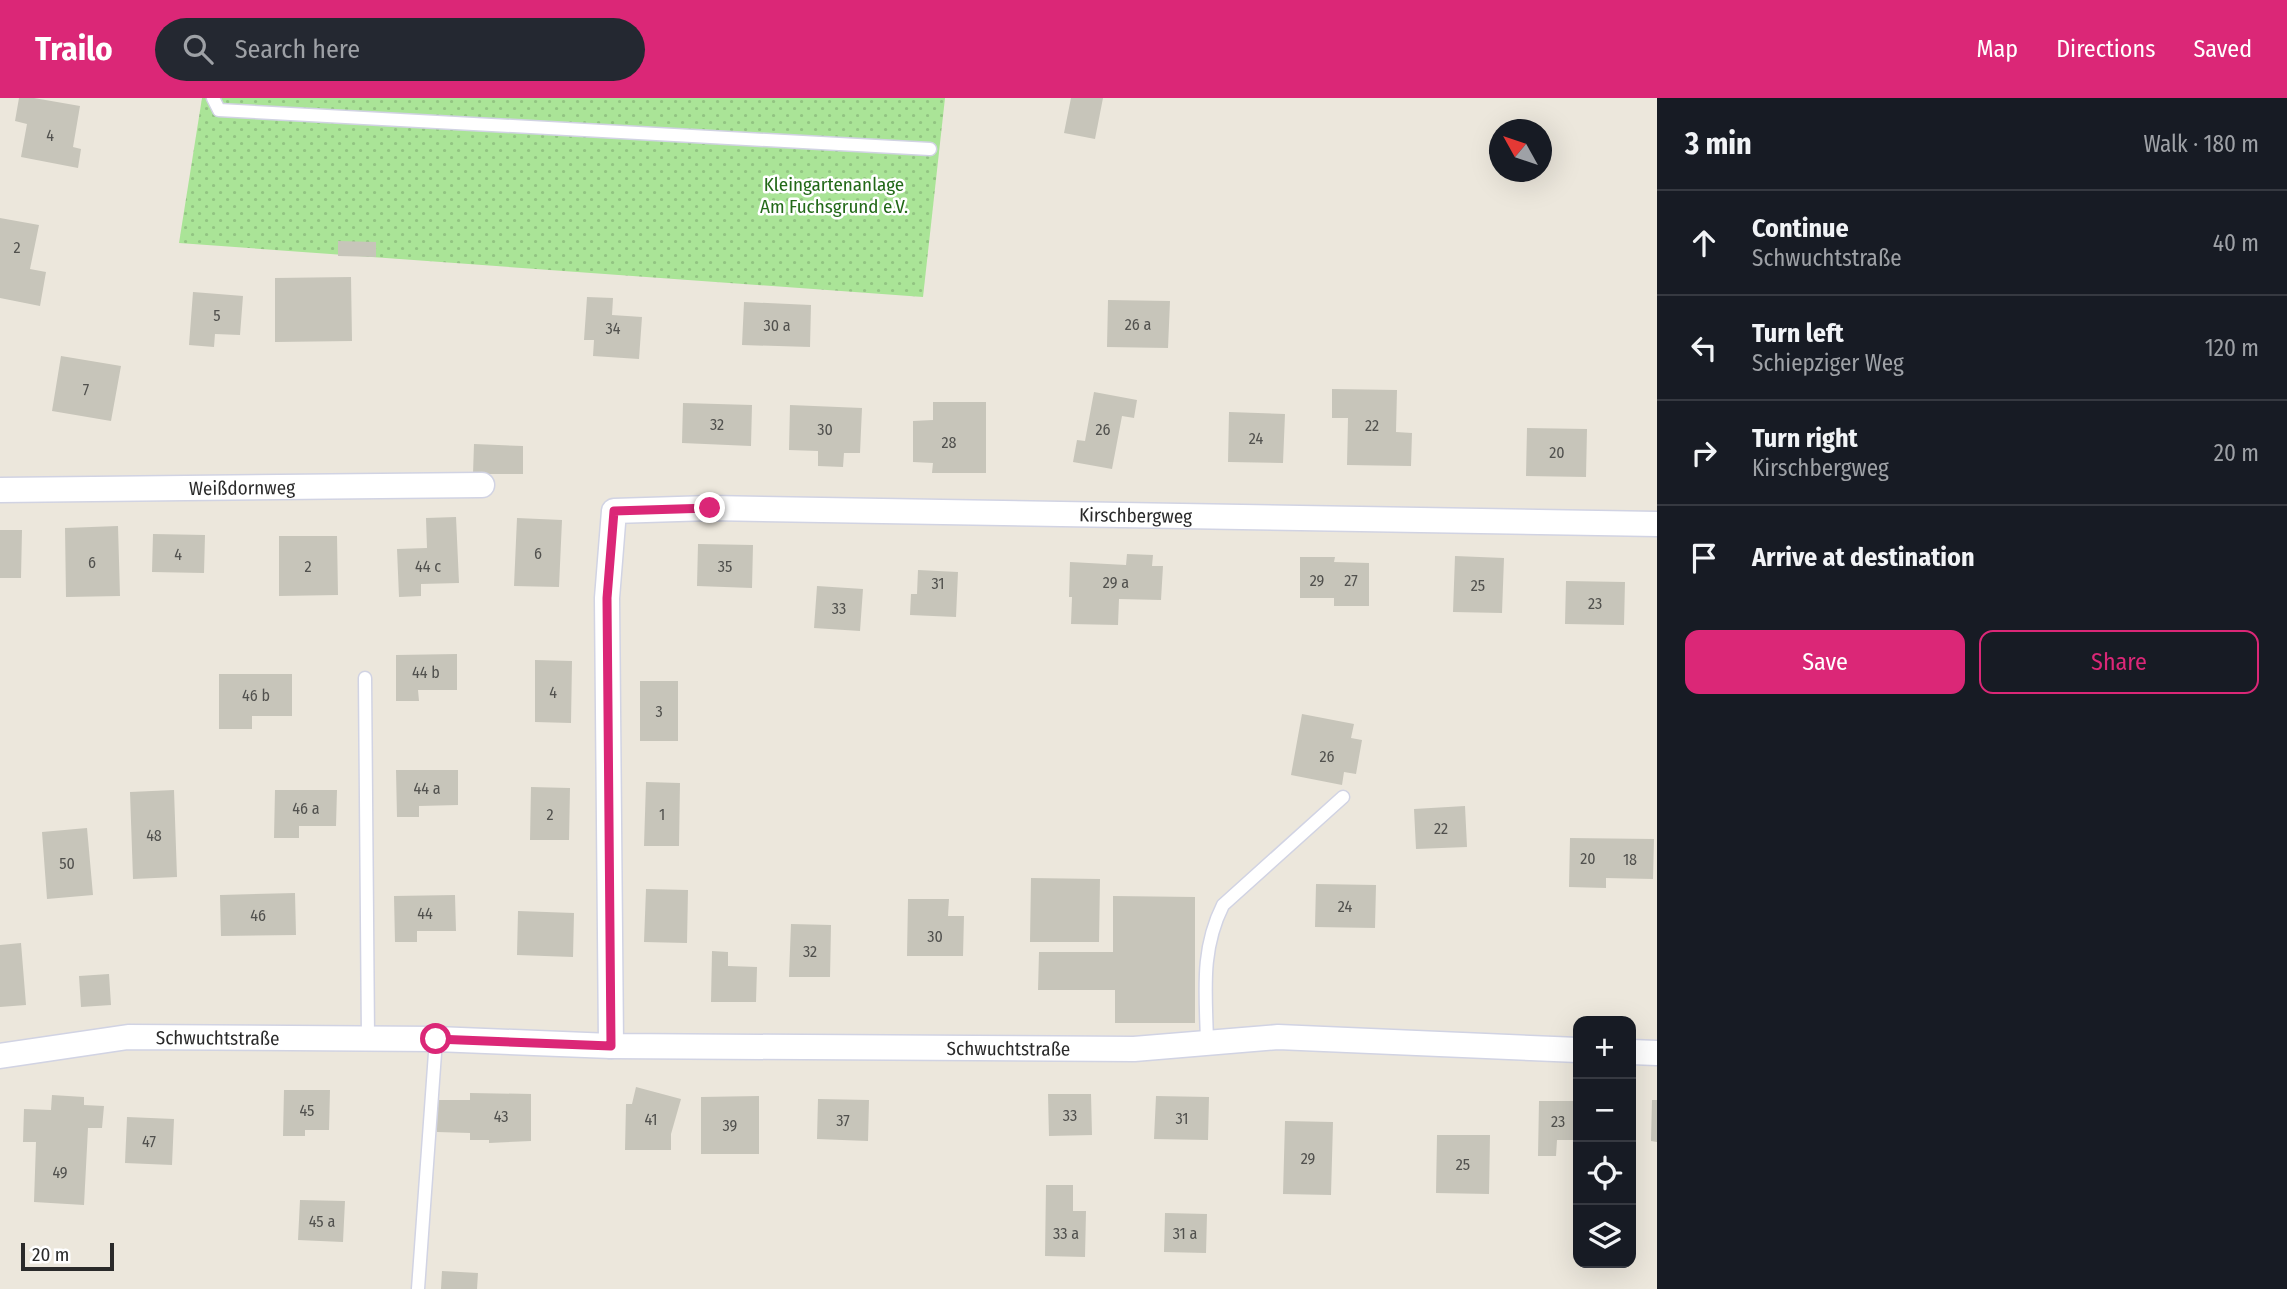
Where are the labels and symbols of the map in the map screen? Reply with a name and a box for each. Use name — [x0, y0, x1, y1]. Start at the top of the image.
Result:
north arrow — [1489, 119, 1552, 182]
house number: 4 — [46, 126, 54, 145]
park label: Kleingartenanlage Am Fuchsgrund e.V. — [760, 173, 908, 218]
house number: 2 — [13, 238, 21, 257]
house number: 5 — [213, 306, 221, 325]
house number: 26 a — [1125, 315, 1151, 334]
house number: 30 a — [763, 316, 791, 335]
house number: 34 — [606, 319, 621, 338]
house number: 7 — [83, 380, 90, 399]
house number: 32 — [710, 415, 724, 434]
house number: 22 — [1365, 416, 1379, 435]
house number: 30 — [817, 420, 833, 439]
house number: 26 — [1096, 420, 1111, 439]
house number: 24 — [1249, 429, 1263, 448]
house number: 28 — [941, 433, 957, 452]
house number: 20 — [1549, 443, 1565, 462]
street label: Weißdornweg — [189, 475, 295, 500]
route end — [694, 492, 725, 523]
street label: Kirschbergweg — [1079, 503, 1192, 528]
house number: 6 — [534, 544, 542, 563]
house number: 4 — [174, 545, 182, 564]
house number: 6 — [88, 553, 96, 572]
house number: 2 — [304, 557, 312, 576]
house number: 44 c — [415, 557, 441, 576]
house number: 35 — [718, 557, 732, 576]
house number: 29 — [1310, 571, 1325, 590]
house number: 27 — [1344, 571, 1358, 590]
house number: 29 a — [1103, 573, 1129, 592]
house number: 31 — [931, 574, 945, 593]
house number: 25 — [1471, 576, 1485, 595]
house number: 23 — [1588, 594, 1602, 613]
house number: 33 — [832, 599, 846, 618]
house number: 44 b — [412, 663, 440, 682]
house number: 4 — [549, 683, 557, 702]
house number: 46 b — [242, 686, 270, 705]
house number: 3 — [655, 702, 663, 721]
house number: 26 — [1320, 747, 1335, 766]
house number: 44 a — [413, 779, 441, 798]
house number: 46 a — [292, 799, 320, 818]
house number: 2 — [546, 805, 554, 824]
house number: 1 — [659, 805, 665, 824]
house number: 22 — [1434, 819, 1448, 838]
house number: 48 — [146, 826, 162, 845]
house number: 20 — [1580, 849, 1596, 868]
house number: 18 — [1623, 850, 1637, 869]
house number: 50 — [59, 854, 75, 873]
house number: 24 — [1338, 897, 1352, 916]
house number: 44 — [417, 904, 433, 923]
house number: 46 — [250, 906, 266, 925]
house number: 30 — [927, 927, 943, 946]
house number: 32 — [803, 942, 817, 961]
route start — [420, 1023, 451, 1054]
street label: Schwuchtstraße — [156, 1026, 279, 1049]
street label: Schwuchtstraße — [947, 1036, 1070, 1060]
house number: 45 — [300, 1101, 314, 1120]
house number: 33 — [1063, 1106, 1077, 1125]
house number: 43 — [494, 1107, 508, 1126]
house number: 31 — [1175, 1109, 1189, 1128]
house number: 41 — [644, 1110, 658, 1129]
house number: 37 — [836, 1111, 850, 1130]
house number: 23 — [1551, 1112, 1565, 1131]
house number: 39 — [723, 1116, 738, 1135]
house number: 47 — [142, 1132, 156, 1151]
house number: 29 — [1301, 1149, 1316, 1168]
house number: 25 — [1456, 1155, 1470, 1174]
house number: 49 — [52, 1163, 68, 1182]
house number: 45 a — [309, 1212, 335, 1231]
house number: 33 a — [1053, 1224, 1079, 1243]
house number: 31 a — [1173, 1224, 1197, 1243]
scale bar — [21, 1240, 114, 1272]

